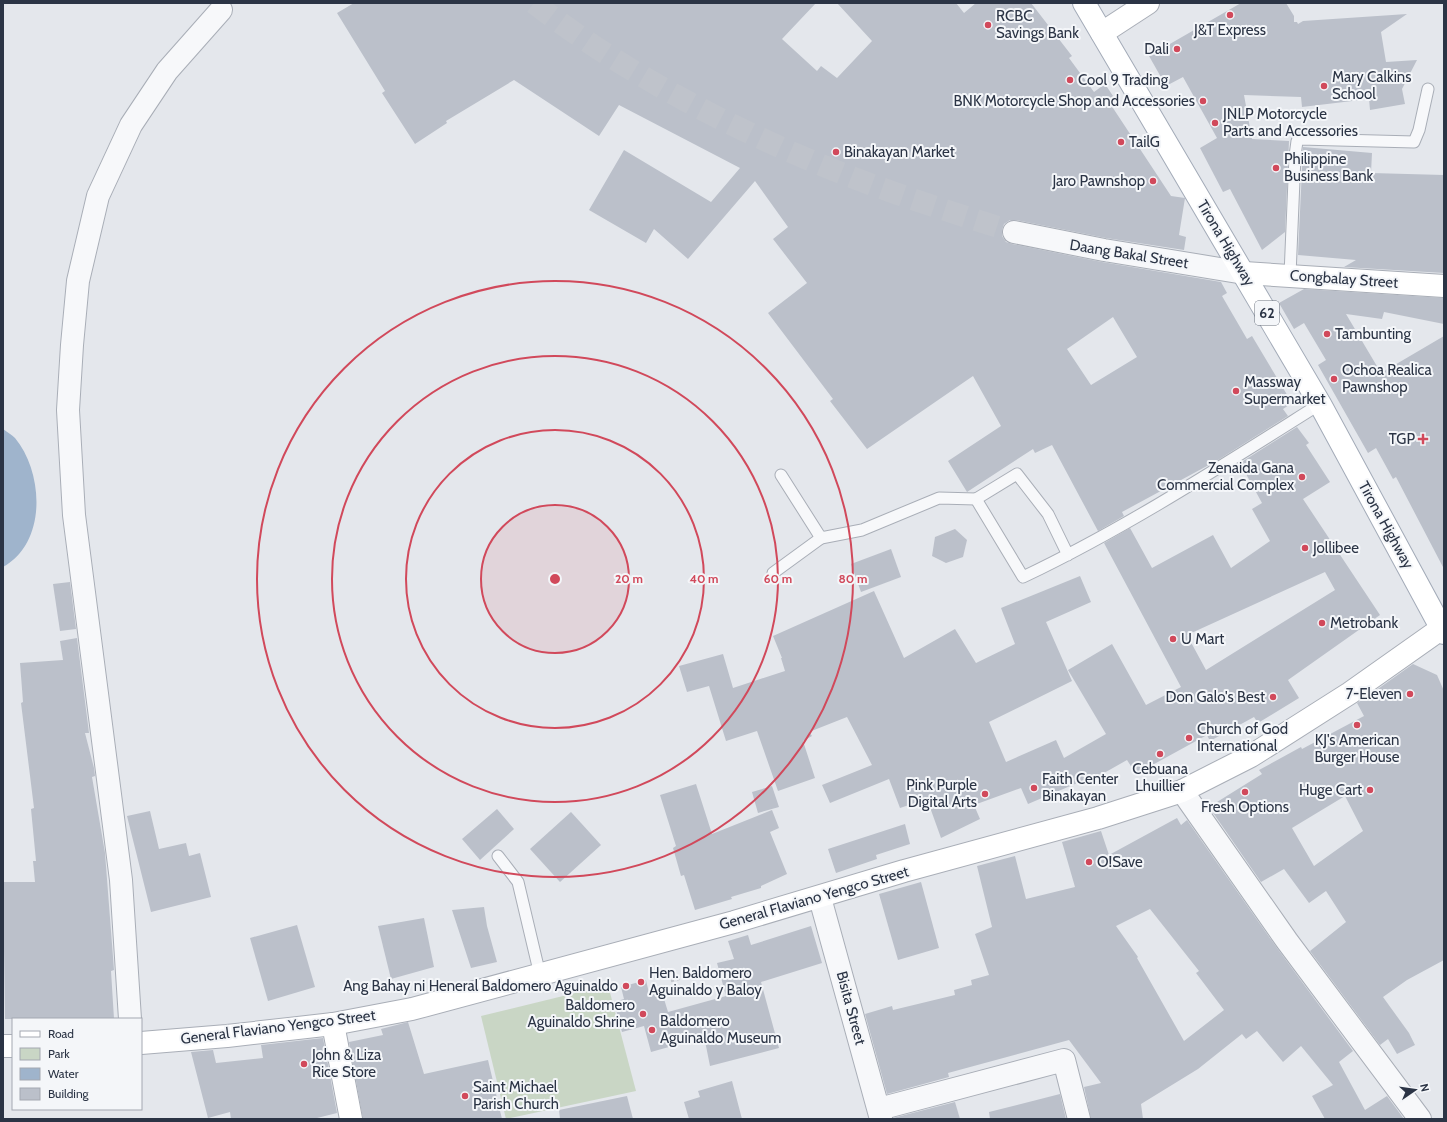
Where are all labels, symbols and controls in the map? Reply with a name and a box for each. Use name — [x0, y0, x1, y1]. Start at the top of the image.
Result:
place label: RCBC Savings Bank — [996, 7, 1079, 42]
marker: J&T Express — [1225, 10, 1235, 20]
marker: RCBC Savings Bank — [983, 20, 993, 30]
place label: J&T Express — [1193, 21, 1266, 39]
place label: Dali — [1144, 40, 1169, 58]
marker: Dali — [1172, 44, 1182, 54]
place label: Mary Calkins School — [1332, 68, 1411, 103]
place label: Cool 9 Trading — [1078, 71, 1169, 89]
marker: Cool 9 Trading — [1065, 75, 1075, 85]
marker: Mary Calkins School — [1319, 81, 1329, 91]
place label: BNK Motorcycle Shop and Accessories — [953, 92, 1195, 110]
marker: BNK Motorcycle Shop and Accessories — [1198, 96, 1208, 106]
place label: JNLP Motorcycle Parts and Accessories — [1222, 105, 1358, 140]
marker: JNLP Motorcycle Parts and Accessories — [1210, 118, 1220, 128]
place label: TailG — [1129, 133, 1160, 151]
marker: TailG — [1116, 137, 1126, 147]
place label: Binakayan Market — [844, 143, 955, 161]
marker: Binakayan Market — [831, 147, 841, 157]
place label: Philippine Business Bank — [1284, 150, 1374, 185]
marker: Philippine Business Bank — [1271, 163, 1281, 173]
place label: Jaro Pawnshop — [1051, 172, 1145, 190]
marker: Jaro Pawnshop — [1148, 176, 1158, 186]
street label: Tirona Highway — [1193, 197, 1259, 290]
street label: Daang Bakal Street — [1068, 236, 1190, 272]
street label: Congbalay Street — [1289, 266, 1399, 292]
road number: 62 — [1255, 301, 1279, 325]
place label: Tambunting — [1335, 325, 1412, 343]
marker: Tambunting — [1322, 329, 1332, 339]
place label: Ochoa Realica Pawnshop — [1342, 361, 1432, 396]
place label: Massway Supermarket — [1244, 373, 1326, 408]
marker: Ochoa Realica Pawnshop — [1329, 374, 1339, 384]
marker: Massway Supermarket — [1231, 386, 1241, 396]
place label: TGP — [1389, 430, 1415, 448]
marker: TGP — [1418, 434, 1428, 444]
place label: Zenaida Gana Commercial Complex — [1157, 459, 1295, 494]
marker: Zenaida Gana Commercial Complex — [1297, 472, 1307, 482]
street label: Tirona Highway — [1355, 478, 1418, 572]
place label: Jollibee — [1312, 539, 1359, 557]
marker: Jollibee — [1300, 543, 1310, 553]
text: 20 m — [615, 571, 643, 586]
text: 40 m — [689, 571, 719, 586]
text: 60 m — [764, 571, 792, 586]
text: 80 m — [839, 571, 867, 586]
centre of rings — [548, 572, 562, 586]
place label: Metrobank — [1330, 614, 1398, 632]
marker: Metrobank — [1317, 618, 1327, 628]
place label: U Mart — [1181, 630, 1224, 648]
marker: U Mart — [1168, 634, 1178, 644]
place label: 7-Eleven — [1346, 685, 1402, 703]
place label: Don Galo's Best — [1166, 688, 1265, 706]
marker: 7-Eleven — [1405, 689, 1415, 699]
marker: Don Galo's Best — [1268, 692, 1278, 702]
place label: Church of God International — [1197, 720, 1288, 755]
marker: KJ's American Burger House — [1352, 720, 1362, 730]
place label: KJ's American Burger House — [1314, 731, 1400, 766]
marker: Church of God International — [1184, 733, 1194, 743]
marker: Cebuana Lhuillier — [1155, 749, 1165, 759]
place label: Cebuana Lhuillier — [1132, 760, 1189, 795]
place label: Faith Center Binakayan — [1042, 770, 1119, 805]
place label: Pink Purple Digital Arts — [906, 776, 977, 811]
place label: Huge Cart — [1299, 781, 1362, 799]
marker: Faith Center Binakayan — [1029, 783, 1039, 793]
marker: Huge Cart — [1365, 785, 1375, 795]
marker: Fresh Options — [1240, 787, 1250, 797]
marker: Pink Purple Digital Arts — [980, 789, 990, 799]
place label: Fresh Options — [1201, 798, 1289, 816]
place label: O!Save — [1097, 853, 1143, 871]
marker: O!Save — [1084, 857, 1094, 867]
street label: General Flaviano Yengco Street — [717, 862, 911, 934]
place label: Hen. Baldomero Aguinaldo y Baloy — [649, 964, 762, 999]
street label: Bisita Street — [833, 969, 869, 1047]
place label: Ang Bahay ni Heneral Baldomero Aguinaldo — [343, 977, 618, 995]
marker: Hen. Baldomero Aguinaldo y Baloy — [636, 977, 646, 987]
marker: Ang Bahay ni Heneral Baldomero Aguinaldo — [621, 981, 631, 991]
place label: Baldomero Aguinaldo Shrine — [528, 996, 635, 1031]
street label: General Flaviano Yengco Street — [180, 1006, 376, 1048]
marker: Baldomero Aguinaldo Shrine — [638, 1009, 648, 1019]
place label: Baldomero Aguinaldo Museum — [660, 1012, 781, 1047]
legend — [12, 1018, 142, 1110]
marker: Baldomero Aguinaldo Museum — [647, 1025, 657, 1035]
text: Road — [48, 1026, 74, 1041]
text: Park — [48, 1046, 70, 1061]
place label: John & Liza Rice Store — [311, 1046, 382, 1081]
marker: John & Liza Rice Store — [299, 1059, 309, 1069]
text: Water — [48, 1066, 79, 1081]
north arrow — [1395, 1070, 1435, 1110]
place label: Saint Michael Parish Church — [473, 1078, 559, 1113]
text: N — [1417, 1082, 1432, 1093]
text: Building — [48, 1086, 90, 1101]
marker: Saint Michael Parish Church — [460, 1091, 470, 1101]

